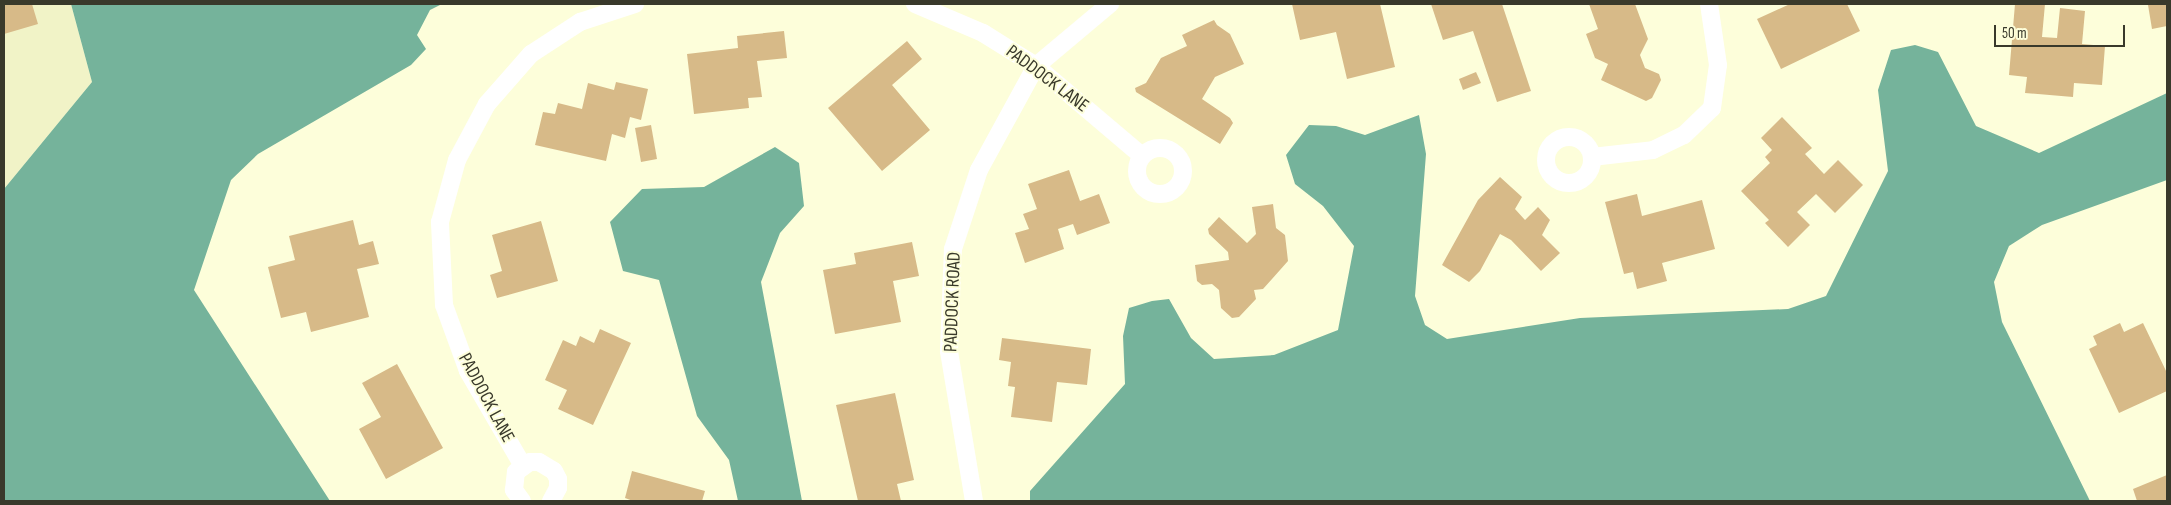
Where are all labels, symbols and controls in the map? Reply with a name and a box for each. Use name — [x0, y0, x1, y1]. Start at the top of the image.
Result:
scale bar — [1996, 15, 2127, 47]
text: 50 m — [2002, 24, 2027, 43]
street label: PADDOCK LANE — [1001, 41, 1093, 117]
street label: PADDOCK ROAD — [940, 252, 966, 352]
street label: PADDOCK LANE — [453, 350, 519, 446]

